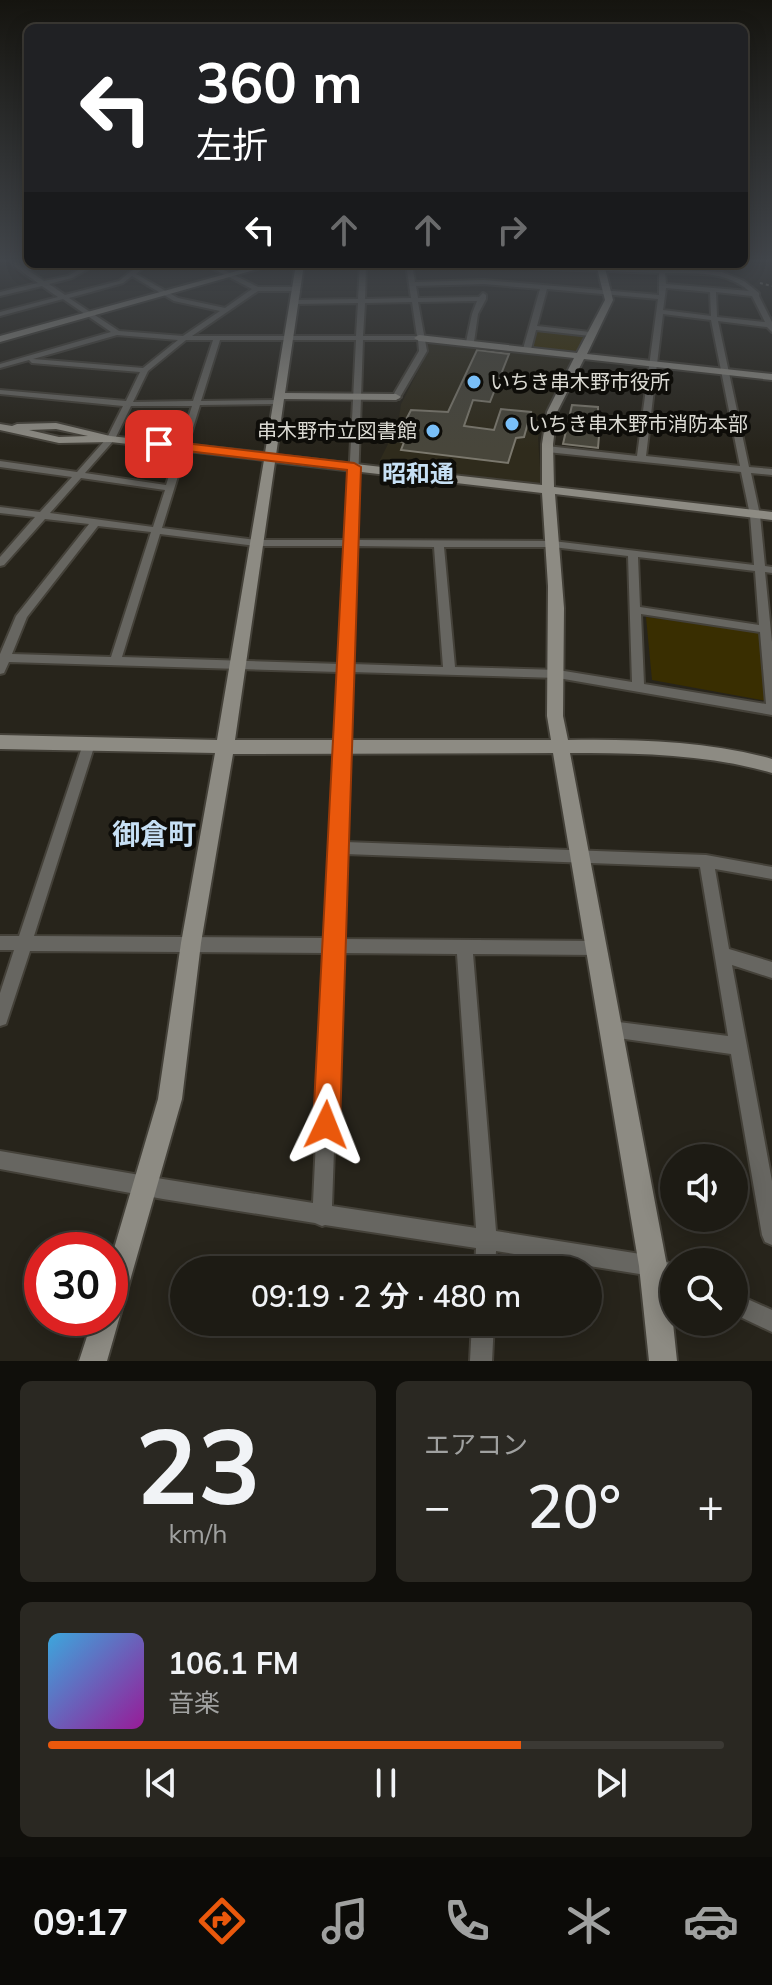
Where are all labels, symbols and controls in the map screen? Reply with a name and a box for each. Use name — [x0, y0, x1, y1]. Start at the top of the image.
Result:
text: 360 m — [196, 47, 363, 117]
icon: left — [64, 56, 168, 160]
text: 左折 — [196, 122, 268, 167]
icon: left — [238, 208, 282, 252]
icon: ahead — [322, 208, 366, 252]
icon: ahead — [406, 208, 450, 252]
icon: right — [490, 208, 534, 252]
place label: いちき串木野市役所 — [490, 369, 670, 394]
marker: いちき串木野市役所 — [465, 373, 483, 391]
pin — [125, 410, 193, 478]
place label: いちき串木野市消防本部 — [528, 411, 748, 436]
marker: いちき串木野市消防本部 — [503, 415, 521, 433]
place label: 串木野市立図書館 — [257, 418, 417, 443]
icon: arrive — [137, 422, 181, 466]
marker: 串木野市立図書館 — [424, 422, 442, 440]
district label: 昭和通 — [382, 458, 454, 488]
district label: 御倉町 — [112, 816, 196, 851]
position arrow — [284, 1083, 368, 1167]
map controls — [660, 1144, 748, 1336]
button: sound — [660, 1144, 748, 1232]
speed limit sign: 30 — [24, 1232, 128, 1336]
button: search — [660, 1248, 748, 1336]
text: 09:19 · 2 分 · 480 m — [251, 1277, 521, 1315]
text: 23 — [136, 1399, 260, 1530]
text: エアコン — [424, 1428, 528, 1461]
text: 20° — [527, 1468, 621, 1543]
text: − — [424, 1478, 450, 1533]
text: + — [698, 1478, 724, 1533]
text: km/h — [169, 1517, 227, 1550]
text: 106.1 FM — [168, 1644, 299, 1682]
text: 音楽 — [168, 1686, 220, 1719]
icon: previous — [139, 1761, 183, 1805]
icon: pause — [364, 1761, 408, 1805]
icon: next — [589, 1761, 633, 1805]
icon: directions — [194, 1893, 250, 1949]
icon: music — [317, 1893, 373, 1949]
icon: phone — [439, 1893, 495, 1949]
icon: climate — [561, 1893, 617, 1949]
icon: car — [683, 1893, 739, 1949]
text: 09:17 — [33, 1899, 128, 1944]

